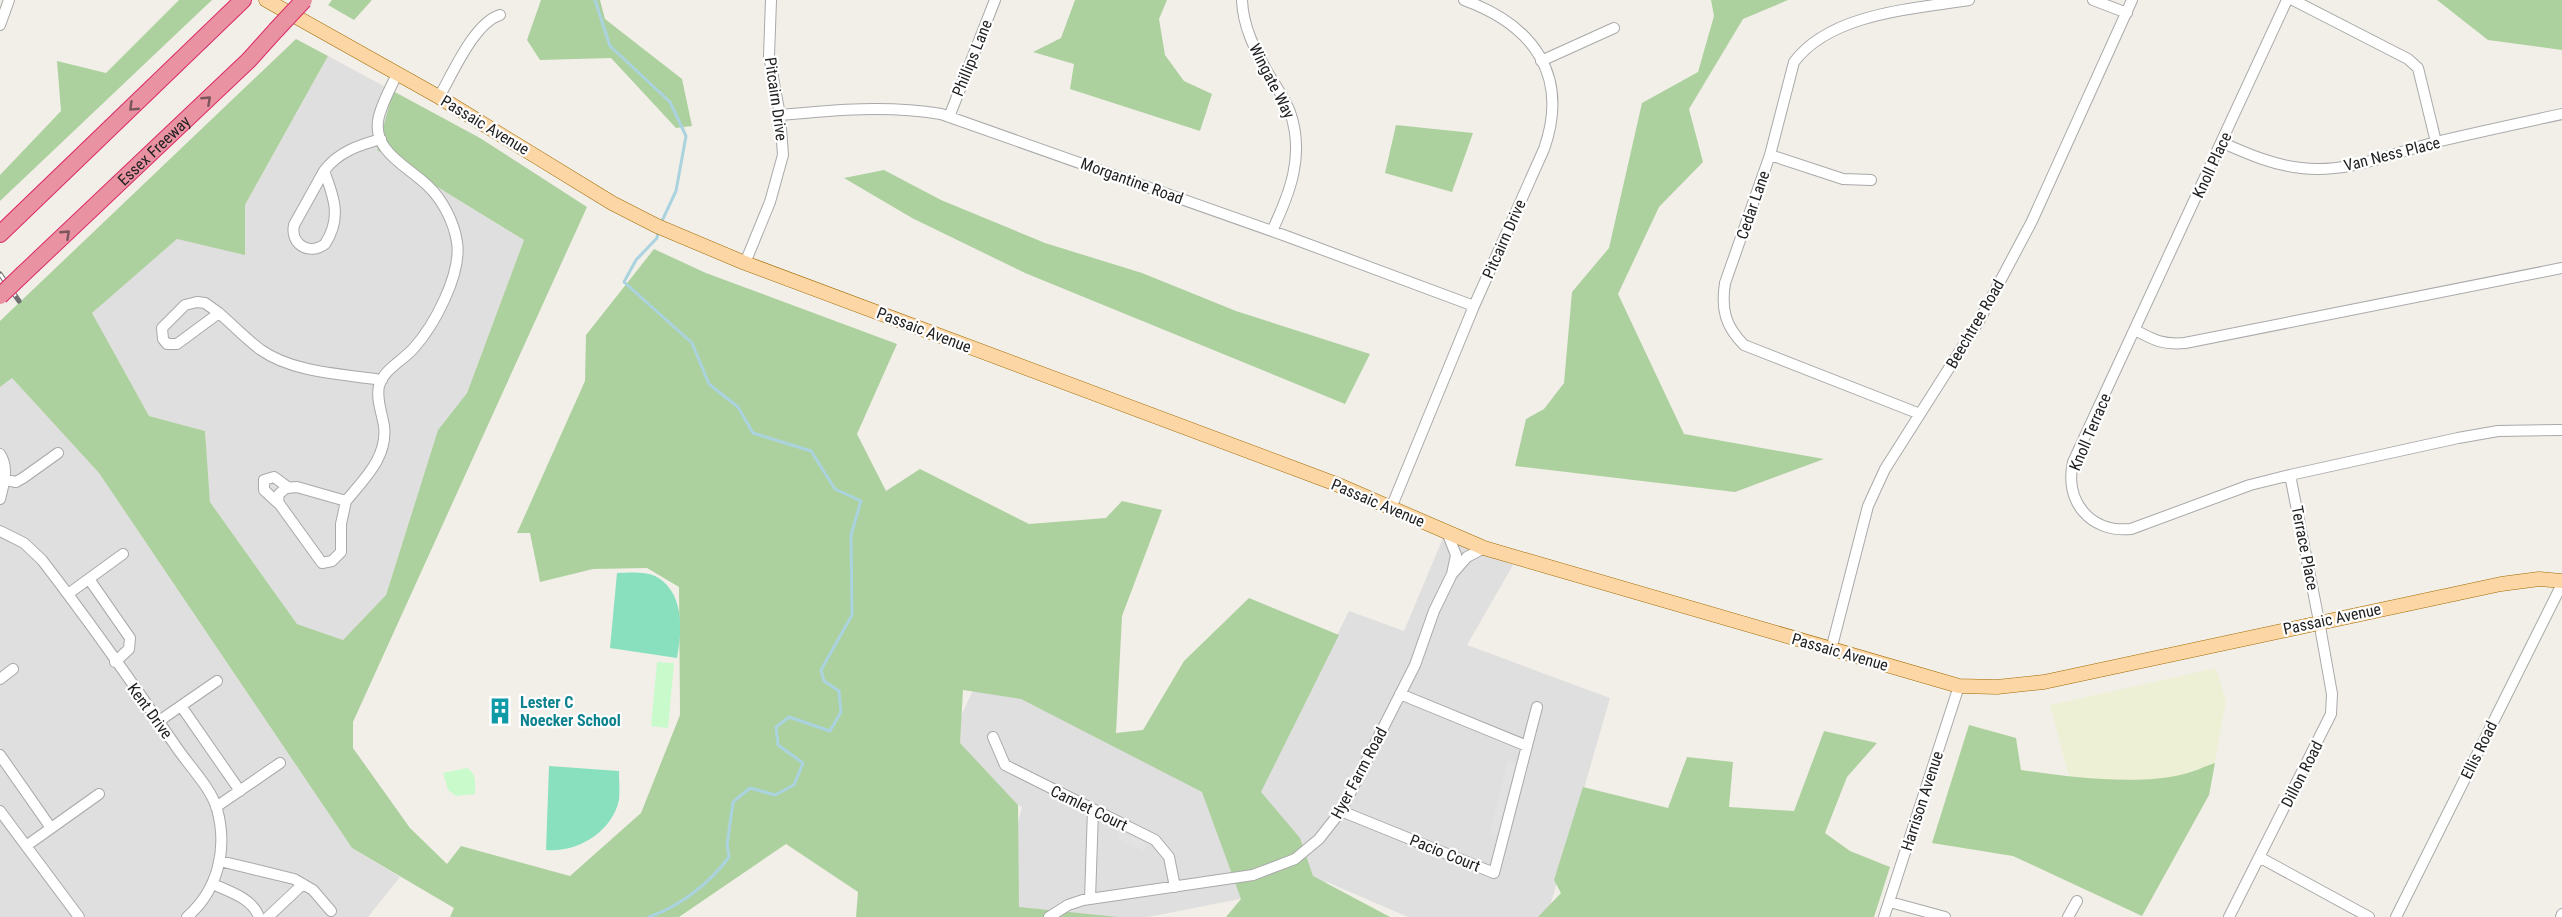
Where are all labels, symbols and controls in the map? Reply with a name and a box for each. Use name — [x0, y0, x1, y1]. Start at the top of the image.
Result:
street label: Phillips Lane — [948, 17, 996, 99]
street label: Wingate Way — [1245, 41, 1299, 122]
street label: Pitcairn Drive — [761, 56, 791, 142]
street label: Passaic Avenue — [437, 91, 533, 159]
one-way arrow — [200, 96, 211, 107]
one-way arrow — [129, 100, 139, 111]
street label: Essex Freeway — [114, 111, 194, 189]
street label: Knoll Place — [2189, 129, 2235, 201]
street label: Van Ness Place — [2342, 133, 2442, 175]
street label: Morgantine Road — [1078, 154, 1186, 208]
street label: Cedar Lane — [1732, 168, 1774, 242]
street label: Pitcairn Drive — [1478, 197, 1530, 281]
one-way arrow — [58, 230, 69, 241]
street label: Beechtree Road — [1942, 276, 2008, 372]
street label: Passaic Avenue — [874, 303, 974, 357]
street label: Knoll Terrace — [2065, 391, 2115, 473]
street label: Passaic Avenue — [1328, 475, 1428, 531]
street label: Terrace Place — [2287, 504, 2323, 592]
street label: Passaic Avenue — [2281, 599, 2383, 639]
street label: Passaic Avenue — [1790, 629, 1890, 675]
street label: Kent Drive — [123, 679, 177, 743]
place label: Lester C Noecker School — [520, 693, 621, 730]
building icon: Lester C Noecker School — [485, 696, 515, 726]
street label: Ellis Road — [2457, 718, 2501, 782]
street label: Hyer Farm Road — [1327, 724, 1391, 822]
street label: Dillon Road — [2277, 738, 2327, 810]
street label: Harrison Avenue — [1897, 749, 1947, 853]
street label: Camlet Court — [1047, 781, 1131, 835]
street label: Pacio Court — [1407, 830, 1483, 876]

